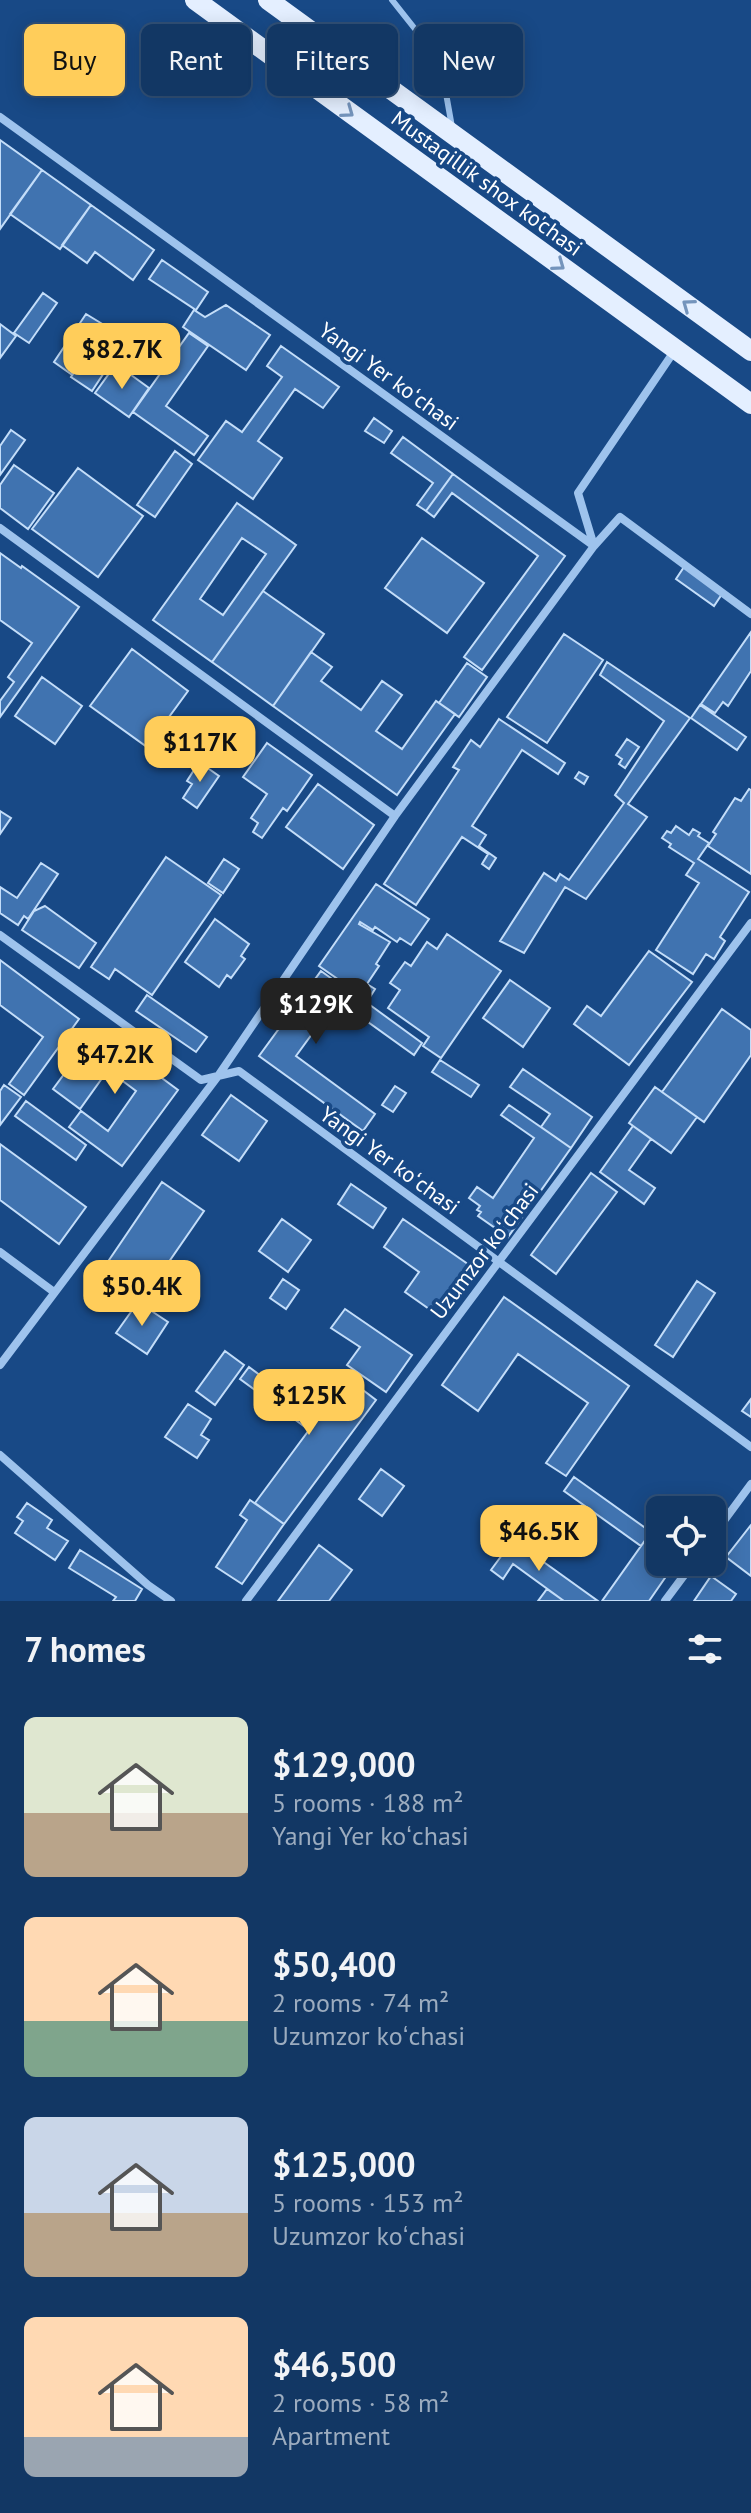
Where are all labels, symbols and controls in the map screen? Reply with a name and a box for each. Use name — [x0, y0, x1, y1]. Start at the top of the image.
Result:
chip: Buy — [24, 24, 125, 96]
chip: Rent — [141, 24, 251, 96]
chip: Filters — [267, 24, 398, 96]
chip: New — [414, 24, 523, 96]
one-way arrow — [340, 102, 354, 116]
street label: Mustaqillik shox ko'chasi — [386, 104, 588, 262]
one-way arrow — [550, 255, 564, 269]
one-way arrow — [682, 300, 697, 315]
street label: Yangi Yer koʻchasi — [313, 316, 465, 436]
pin: $82.7K — [57, 323, 187, 391]
text: $82.7K — [81, 332, 163, 365]
pin: $117K — [144, 716, 256, 784]
text: $117K — [162, 725, 238, 758]
pin: $129K — [260, 978, 372, 1046]
text: $129K — [278, 987, 354, 1020]
pin: $47.2K — [50, 1028, 180, 1096]
text: $47.2K — [76, 1037, 154, 1070]
street label: Yangi Yer koʻchasi — [314, 1100, 466, 1220]
street label: Uzumzor koʻchasi — [424, 1177, 544, 1325]
pin: $50.4K — [77, 1260, 207, 1328]
text: $50.4K — [101, 1269, 183, 1302]
pin: $125K — [253, 1369, 365, 1437]
text: $125K — [271, 1378, 347, 1411]
map controls — [646, 1496, 726, 1576]
button: locate — [646, 1496, 726, 1576]
pin: $46.5K — [474, 1505, 604, 1573]
text: $46.5K — [498, 1514, 580, 1547]
text: 7 homes — [24, 1627, 146, 1671]
icon: filters — [683, 1627, 727, 1671]
text: $129,000 — [272, 1742, 416, 1786]
icon: home — [88, 1749, 184, 1845]
text: 5 rooms · 188 m² — [272, 1786, 464, 1819]
text: Yangi Yer koʻchasi — [272, 1819, 469, 1852]
text: $50,400 — [272, 1942, 396, 1986]
icon: home — [88, 1949, 184, 2045]
text: 2 rooms · 74 m² — [272, 1986, 449, 2019]
text: Uzumzor koʻchasi — [272, 2019, 465, 2052]
text: $125,000 — [272, 2142, 416, 2186]
icon: home — [88, 2149, 184, 2245]
text: 5 rooms · 153 m² — [272, 2186, 464, 2219]
text: Uzumzor koʻchasi — [272, 2219, 465, 2252]
text: $46,500 — [272, 2342, 396, 2386]
icon: home — [88, 2349, 184, 2445]
text: 2 rooms · 58 m² — [272, 2386, 449, 2419]
text: Apartment — [272, 2419, 390, 2452]

